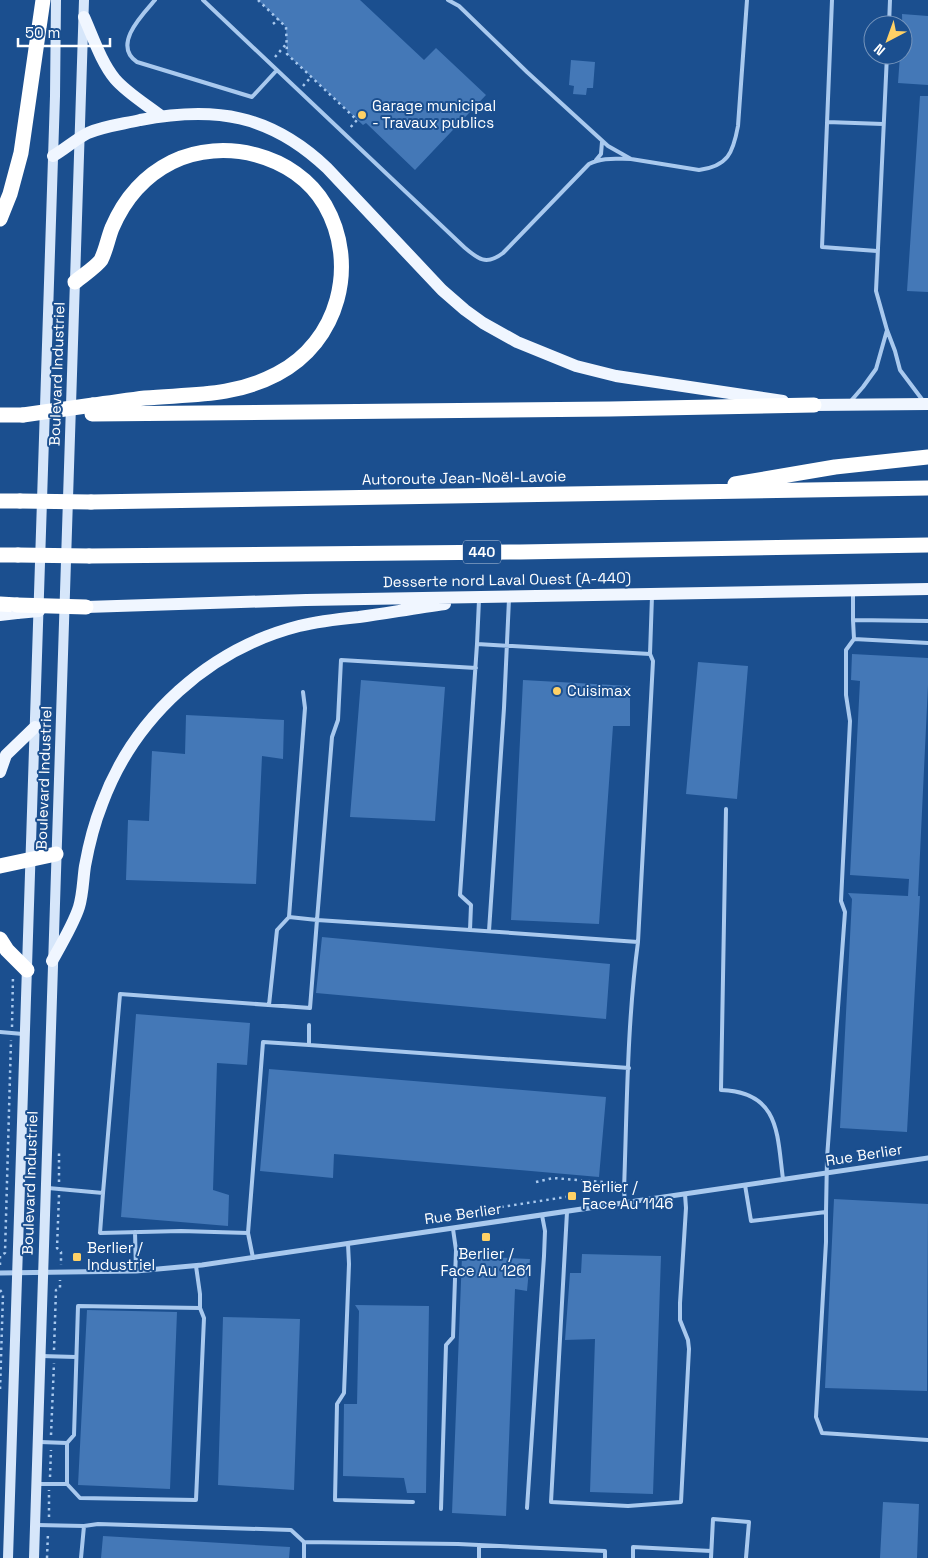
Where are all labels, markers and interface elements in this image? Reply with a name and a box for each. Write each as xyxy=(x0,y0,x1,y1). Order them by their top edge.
scale bar xyxy=(18,15,110,47)
north arrow xyxy=(863,15,913,65)
text: 50 m xyxy=(25,23,60,42)
text: N xyxy=(870,40,889,60)
place label: Garage municipal - Travaux publics xyxy=(372,96,496,132)
marker: Garage municipal - Travaux publics xyxy=(356,109,368,121)
street label: Boulevard Industriel xyxy=(44,302,69,446)
street label: Autoroute Jean-Noël-Lavoie xyxy=(362,466,566,489)
road number: 440 xyxy=(463,540,501,564)
street label: Desserte nord Laval Ouest (A-440) xyxy=(383,568,631,592)
place label: Cuisimax xyxy=(567,681,632,700)
marker: Cuisimax xyxy=(551,685,563,697)
street label: Boulevard Industriel xyxy=(31,706,56,850)
street label: Boulevard Industriel xyxy=(17,1111,42,1255)
street label: Rue Berlier xyxy=(824,1139,904,1170)
place label: Berlier / Face Au 1146 xyxy=(582,1177,674,1213)
marker: Berlier / Face Au 1146 xyxy=(566,1190,578,1202)
street label: Rue Berlier xyxy=(423,1199,503,1228)
marker: Berlier / Face Au 1261 xyxy=(480,1231,492,1243)
place label: Berlier / Industriel xyxy=(87,1238,155,1274)
place label: Berlier / Face Au 1261 xyxy=(440,1244,532,1280)
marker: Berlier / Industriel xyxy=(71,1251,83,1263)

